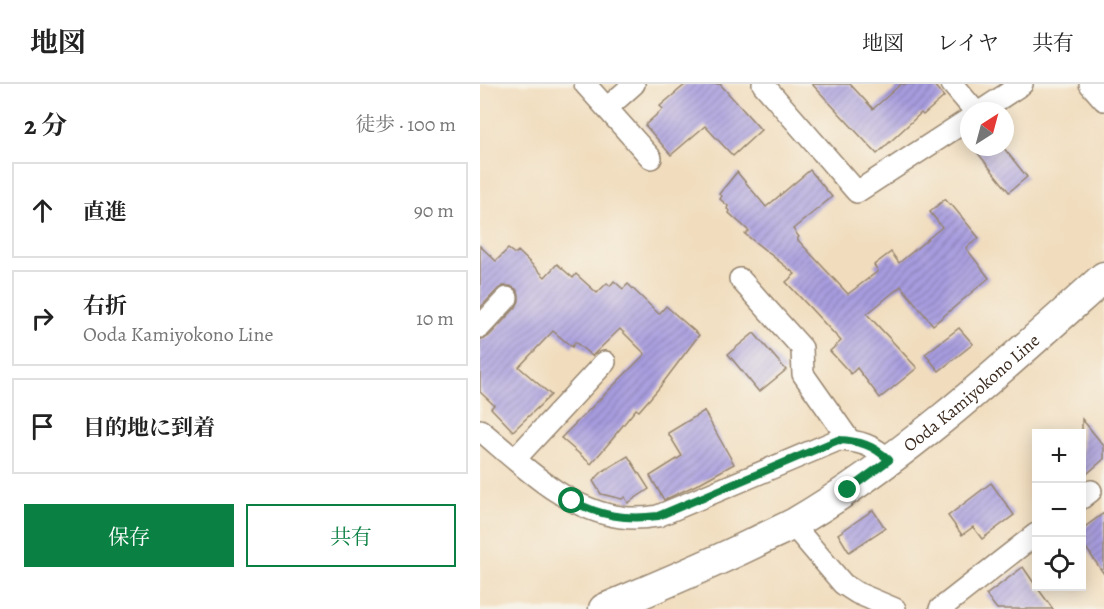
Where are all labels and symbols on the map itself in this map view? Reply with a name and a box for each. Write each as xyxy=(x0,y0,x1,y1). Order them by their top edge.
north arrow xyxy=(960,102,1014,156)
street label: Ooda Kamiyokono Line xyxy=(898,329,1045,457)
route end xyxy=(834,476,860,502)
route start xyxy=(558,487,584,513)

